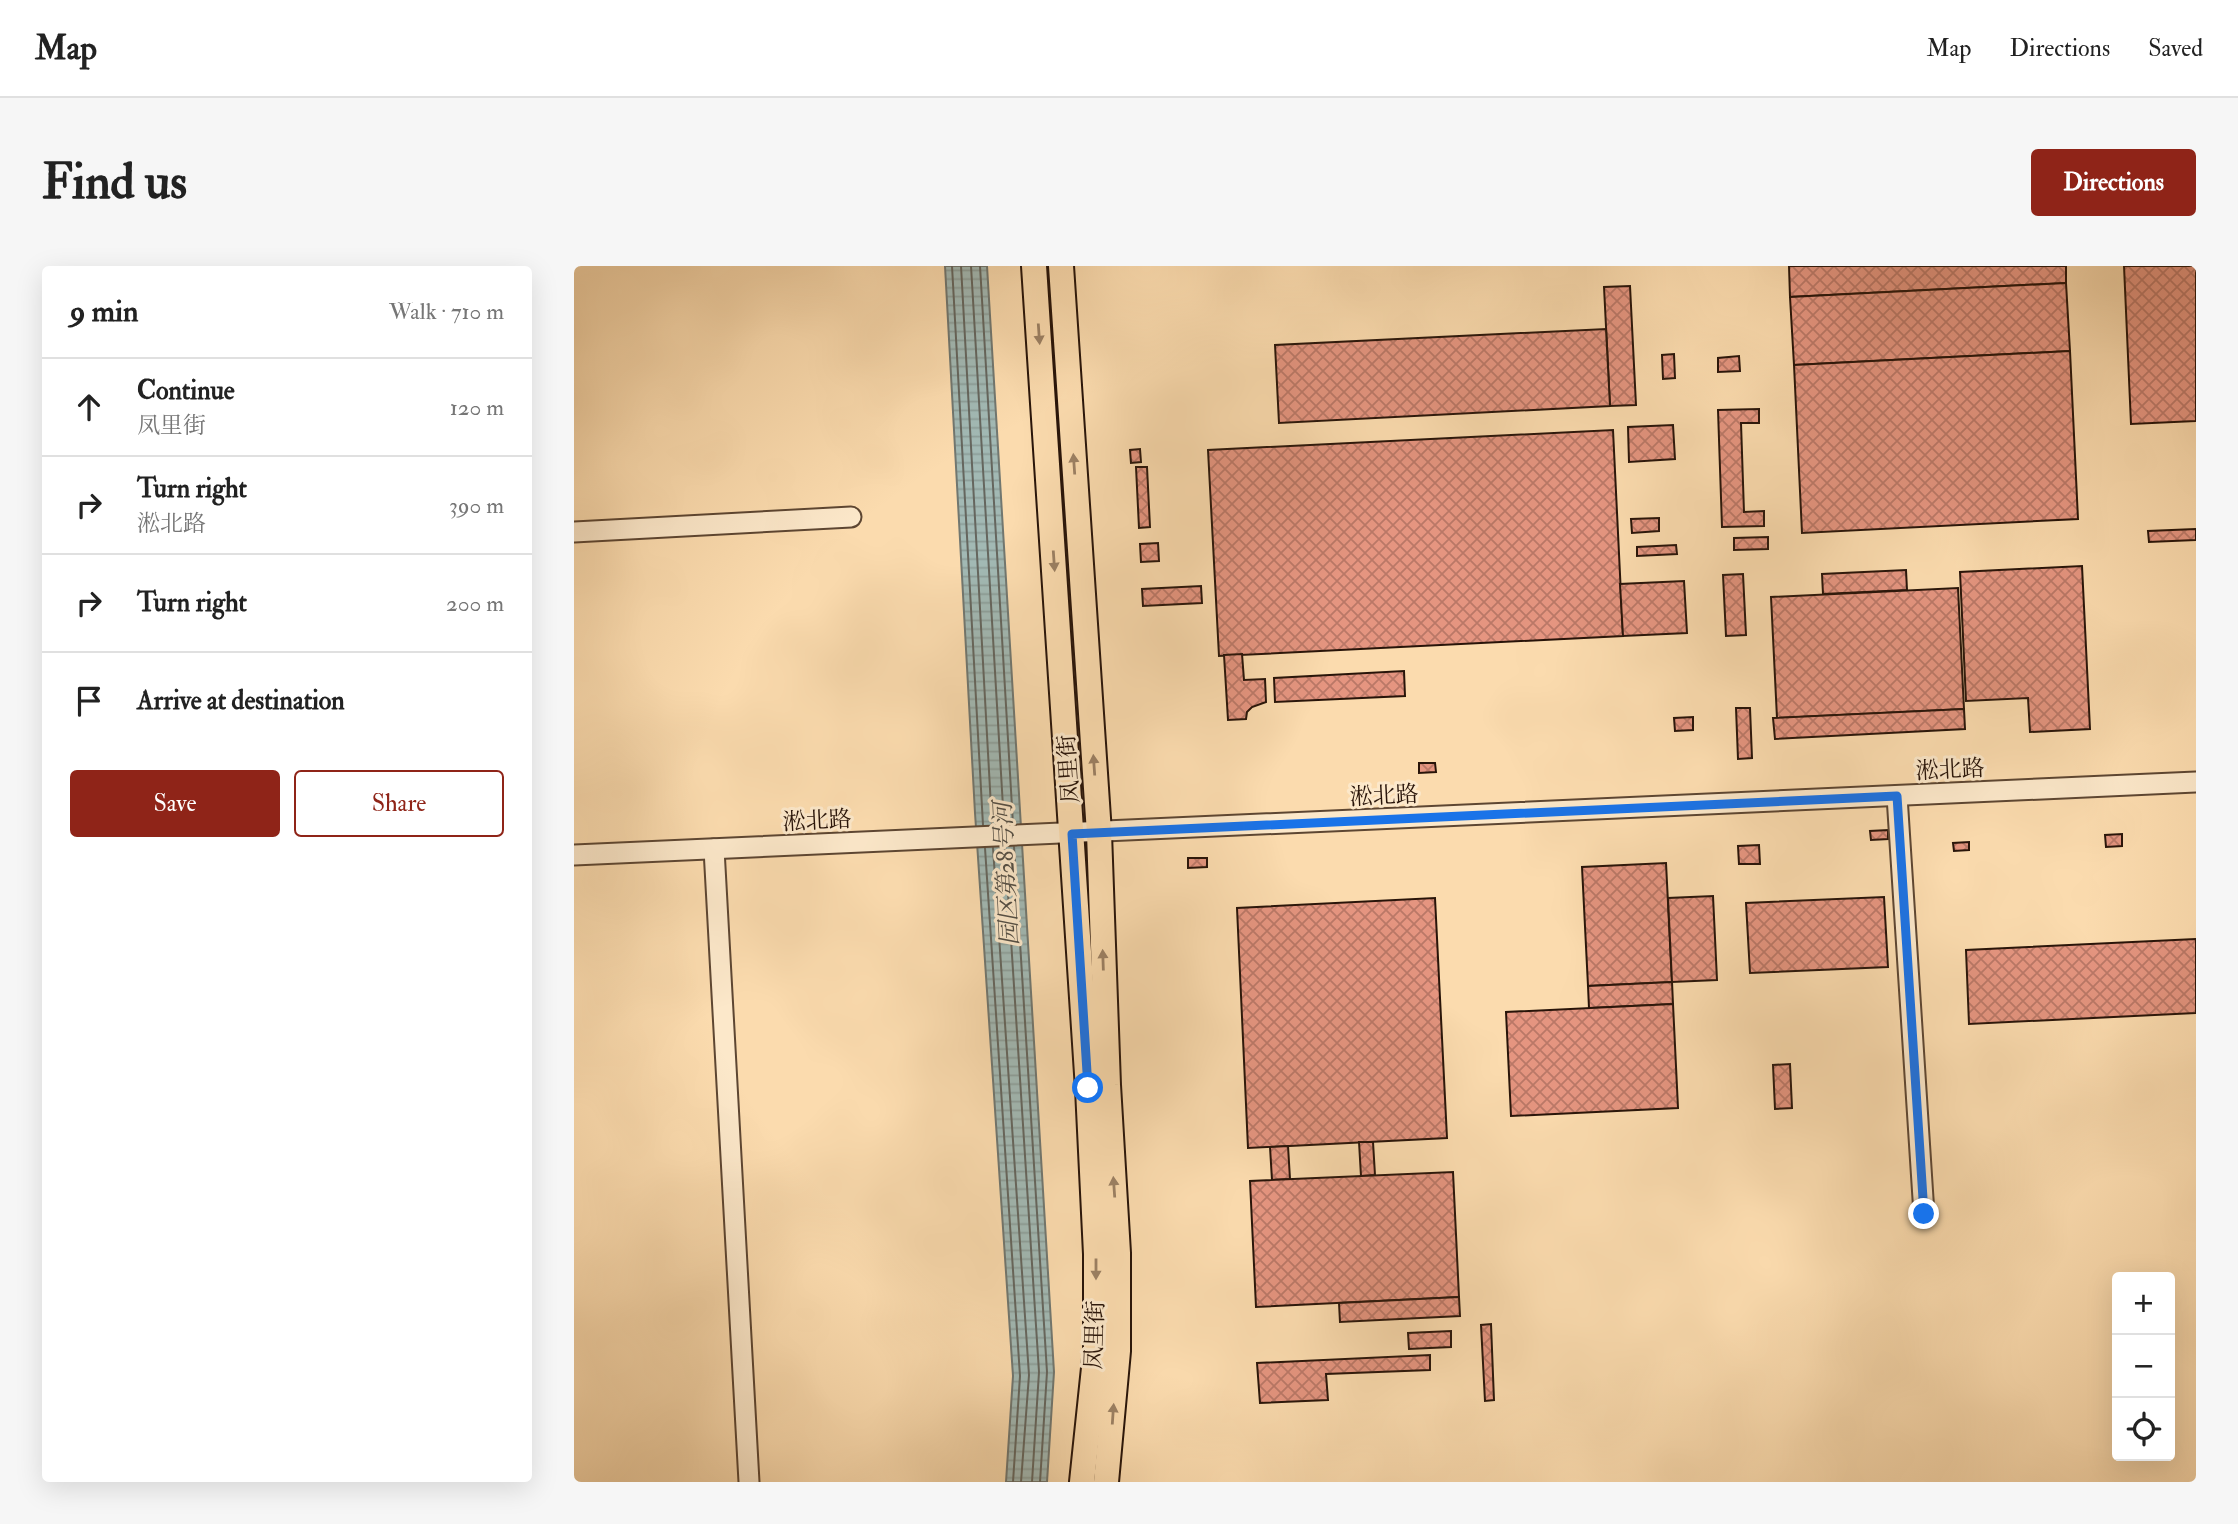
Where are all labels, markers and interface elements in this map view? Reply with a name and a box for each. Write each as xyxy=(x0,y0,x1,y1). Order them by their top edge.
text: Map xyxy=(35,28,97,69)
text: Map xyxy=(1926,33,1971,64)
text: Directions xyxy=(2009,33,2110,64)
text: Saved xyxy=(2148,33,2203,64)
button: Directions xyxy=(2031,149,2196,216)
text: Find us xyxy=(42,152,187,213)
text: 9 min xyxy=(70,293,138,330)
text: Walk · 710 m xyxy=(389,297,504,326)
one-way arrow xyxy=(1033,323,1044,345)
text: Continue xyxy=(137,375,235,407)
icon: ahead xyxy=(70,388,108,426)
text: 120 m xyxy=(450,393,504,422)
text: 凤里街 xyxy=(137,411,206,440)
one-way arrow xyxy=(1068,453,1079,475)
text: Turn right xyxy=(137,473,247,505)
icon: right xyxy=(70,486,108,524)
text: 390 m xyxy=(449,491,504,520)
text: 淞北路 xyxy=(137,509,206,538)
one-way arrow xyxy=(1049,550,1060,572)
icon: right xyxy=(70,584,108,622)
text: Turn right xyxy=(137,587,247,619)
text: 200 m xyxy=(446,589,504,618)
icon: arrive xyxy=(70,682,108,720)
text: Arrive at destination xyxy=(137,685,345,717)
street label: 凤里街 xyxy=(1052,734,1085,804)
street label: 淞北路 xyxy=(1915,753,1985,786)
one-way arrow xyxy=(1089,754,1100,776)
button: Save xyxy=(70,770,280,837)
button: Share xyxy=(294,770,504,837)
street label: 淞北路 xyxy=(1349,779,1419,812)
water label: 园区第28号河 xyxy=(987,797,1026,946)
street label: 淞北路 xyxy=(782,804,852,837)
one-way arrow xyxy=(1098,948,1109,970)
route start xyxy=(1072,1072,1103,1103)
one-way arrow xyxy=(1108,1176,1119,1198)
route end xyxy=(1908,1198,1939,1229)
one-way arrow xyxy=(1090,1258,1102,1280)
map controls xyxy=(2112,1272,2175,1461)
button: + xyxy=(2112,1272,2175,1335)
street label: 凤里街 xyxy=(1079,1300,1110,1370)
button: − xyxy=(2112,1335,2175,1398)
button: locate xyxy=(2112,1398,2175,1461)
one-way arrow xyxy=(1108,1403,1119,1425)

